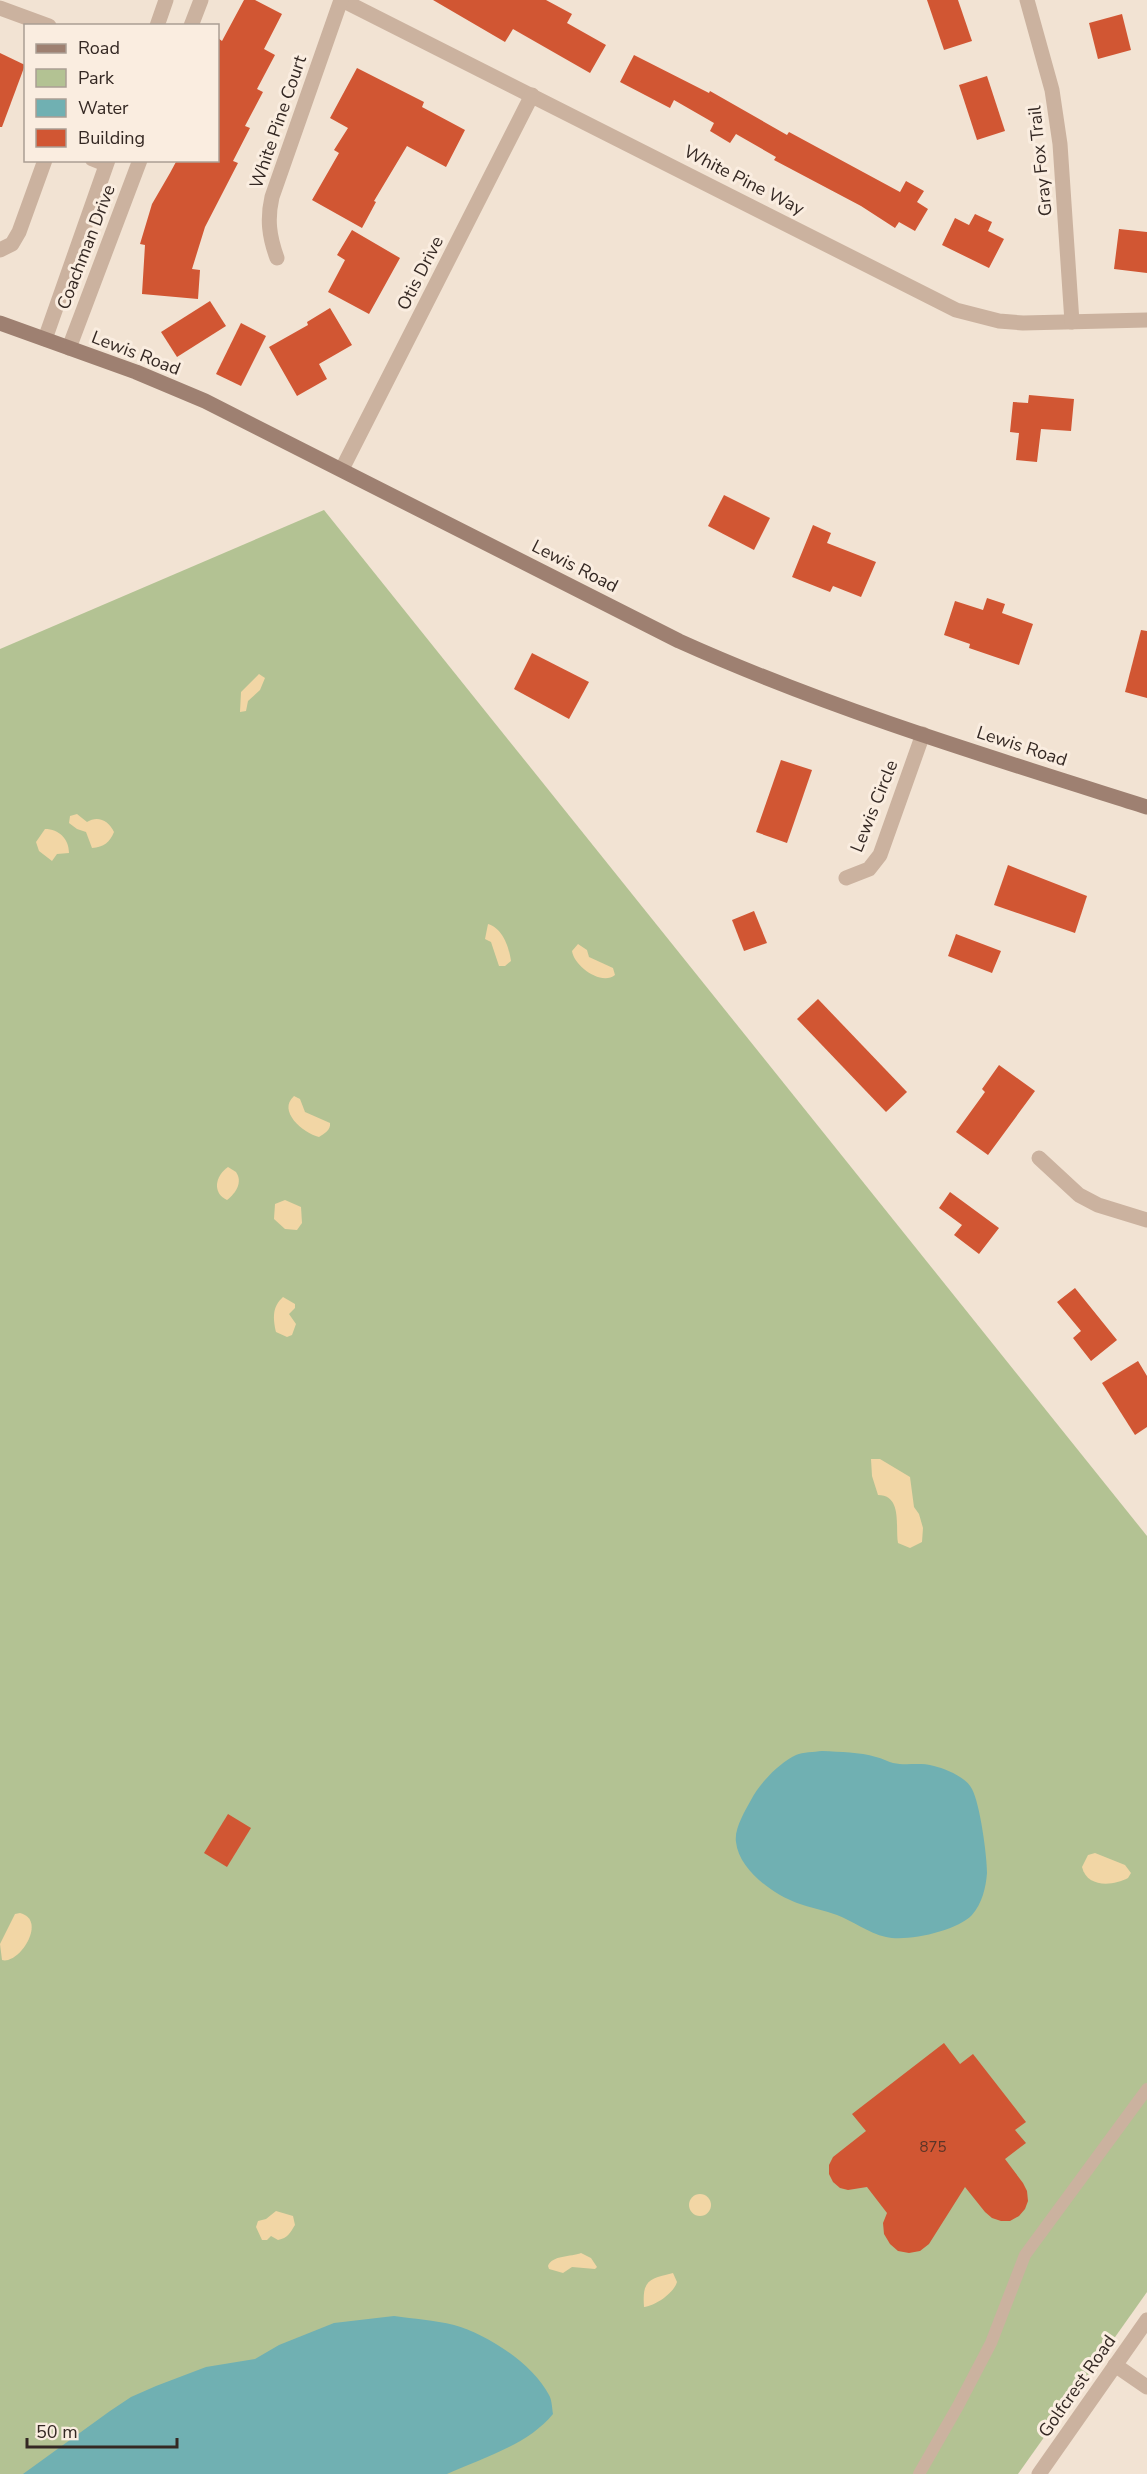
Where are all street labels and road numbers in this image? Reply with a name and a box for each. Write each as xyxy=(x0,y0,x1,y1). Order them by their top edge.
street label: White Pine Court xyxy=(244,52,312,192)
street label: Gray Fox Trail xyxy=(1022,104,1058,217)
street label: White Pine Way xyxy=(680,139,809,221)
street label: Coachman Drive xyxy=(51,181,121,313)
street label: Otis Drive xyxy=(391,232,449,314)
street label: Lewis Road xyxy=(88,325,184,381)
street label: Lewis Road xyxy=(528,534,622,598)
street label: Lewis Road xyxy=(974,720,1070,772)
street label: Lewis Circle xyxy=(845,756,903,856)
street label: Golfcrest Road xyxy=(1033,2330,1121,2442)

